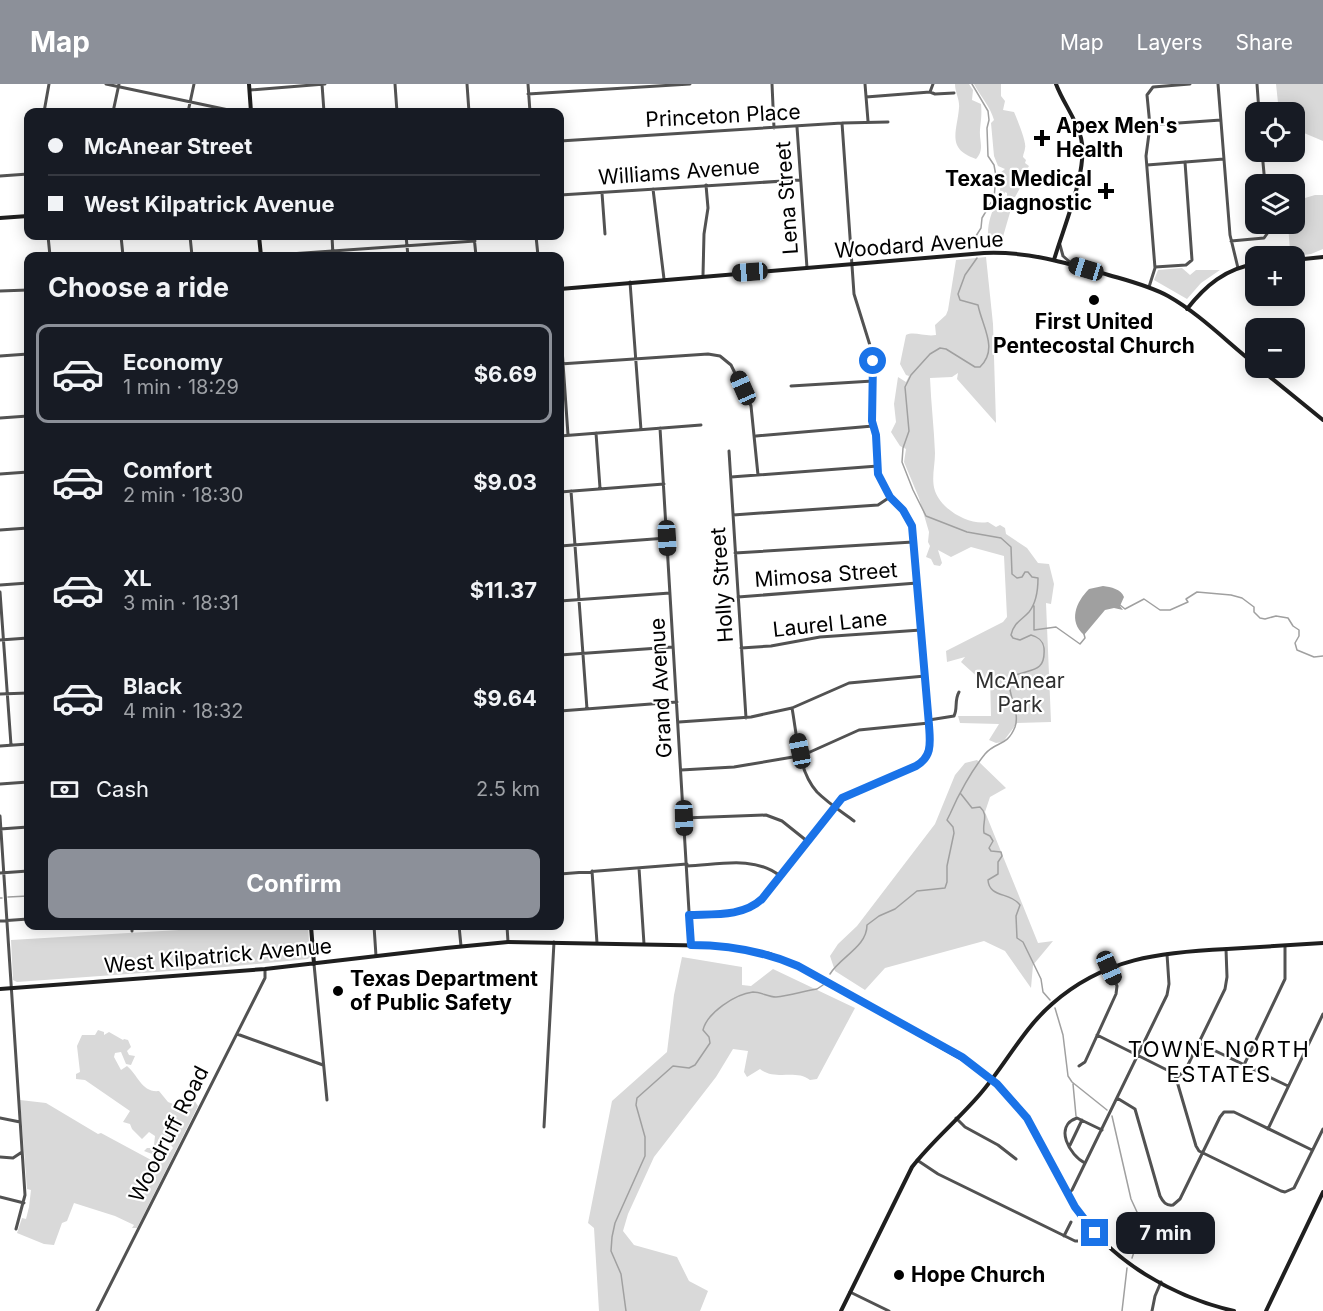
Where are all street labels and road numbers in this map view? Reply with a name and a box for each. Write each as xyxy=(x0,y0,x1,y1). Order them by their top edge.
street label: Princeton Place xyxy=(645,99,801,132)
street label: Lena Street xyxy=(770,140,803,256)
street label: Williams Avenue xyxy=(597,153,761,190)
street label: Woodard Avenue xyxy=(834,226,1004,263)
street label: Holly Street xyxy=(705,526,738,643)
street label: Mimosa Street xyxy=(754,557,898,592)
street label: Laurel Lane xyxy=(771,605,889,642)
street label: Grand Avenue xyxy=(644,617,677,759)
street label: West Kilpatrick Avenue xyxy=(103,933,333,978)
street label: Woodruff Road xyxy=(124,1062,214,1206)

